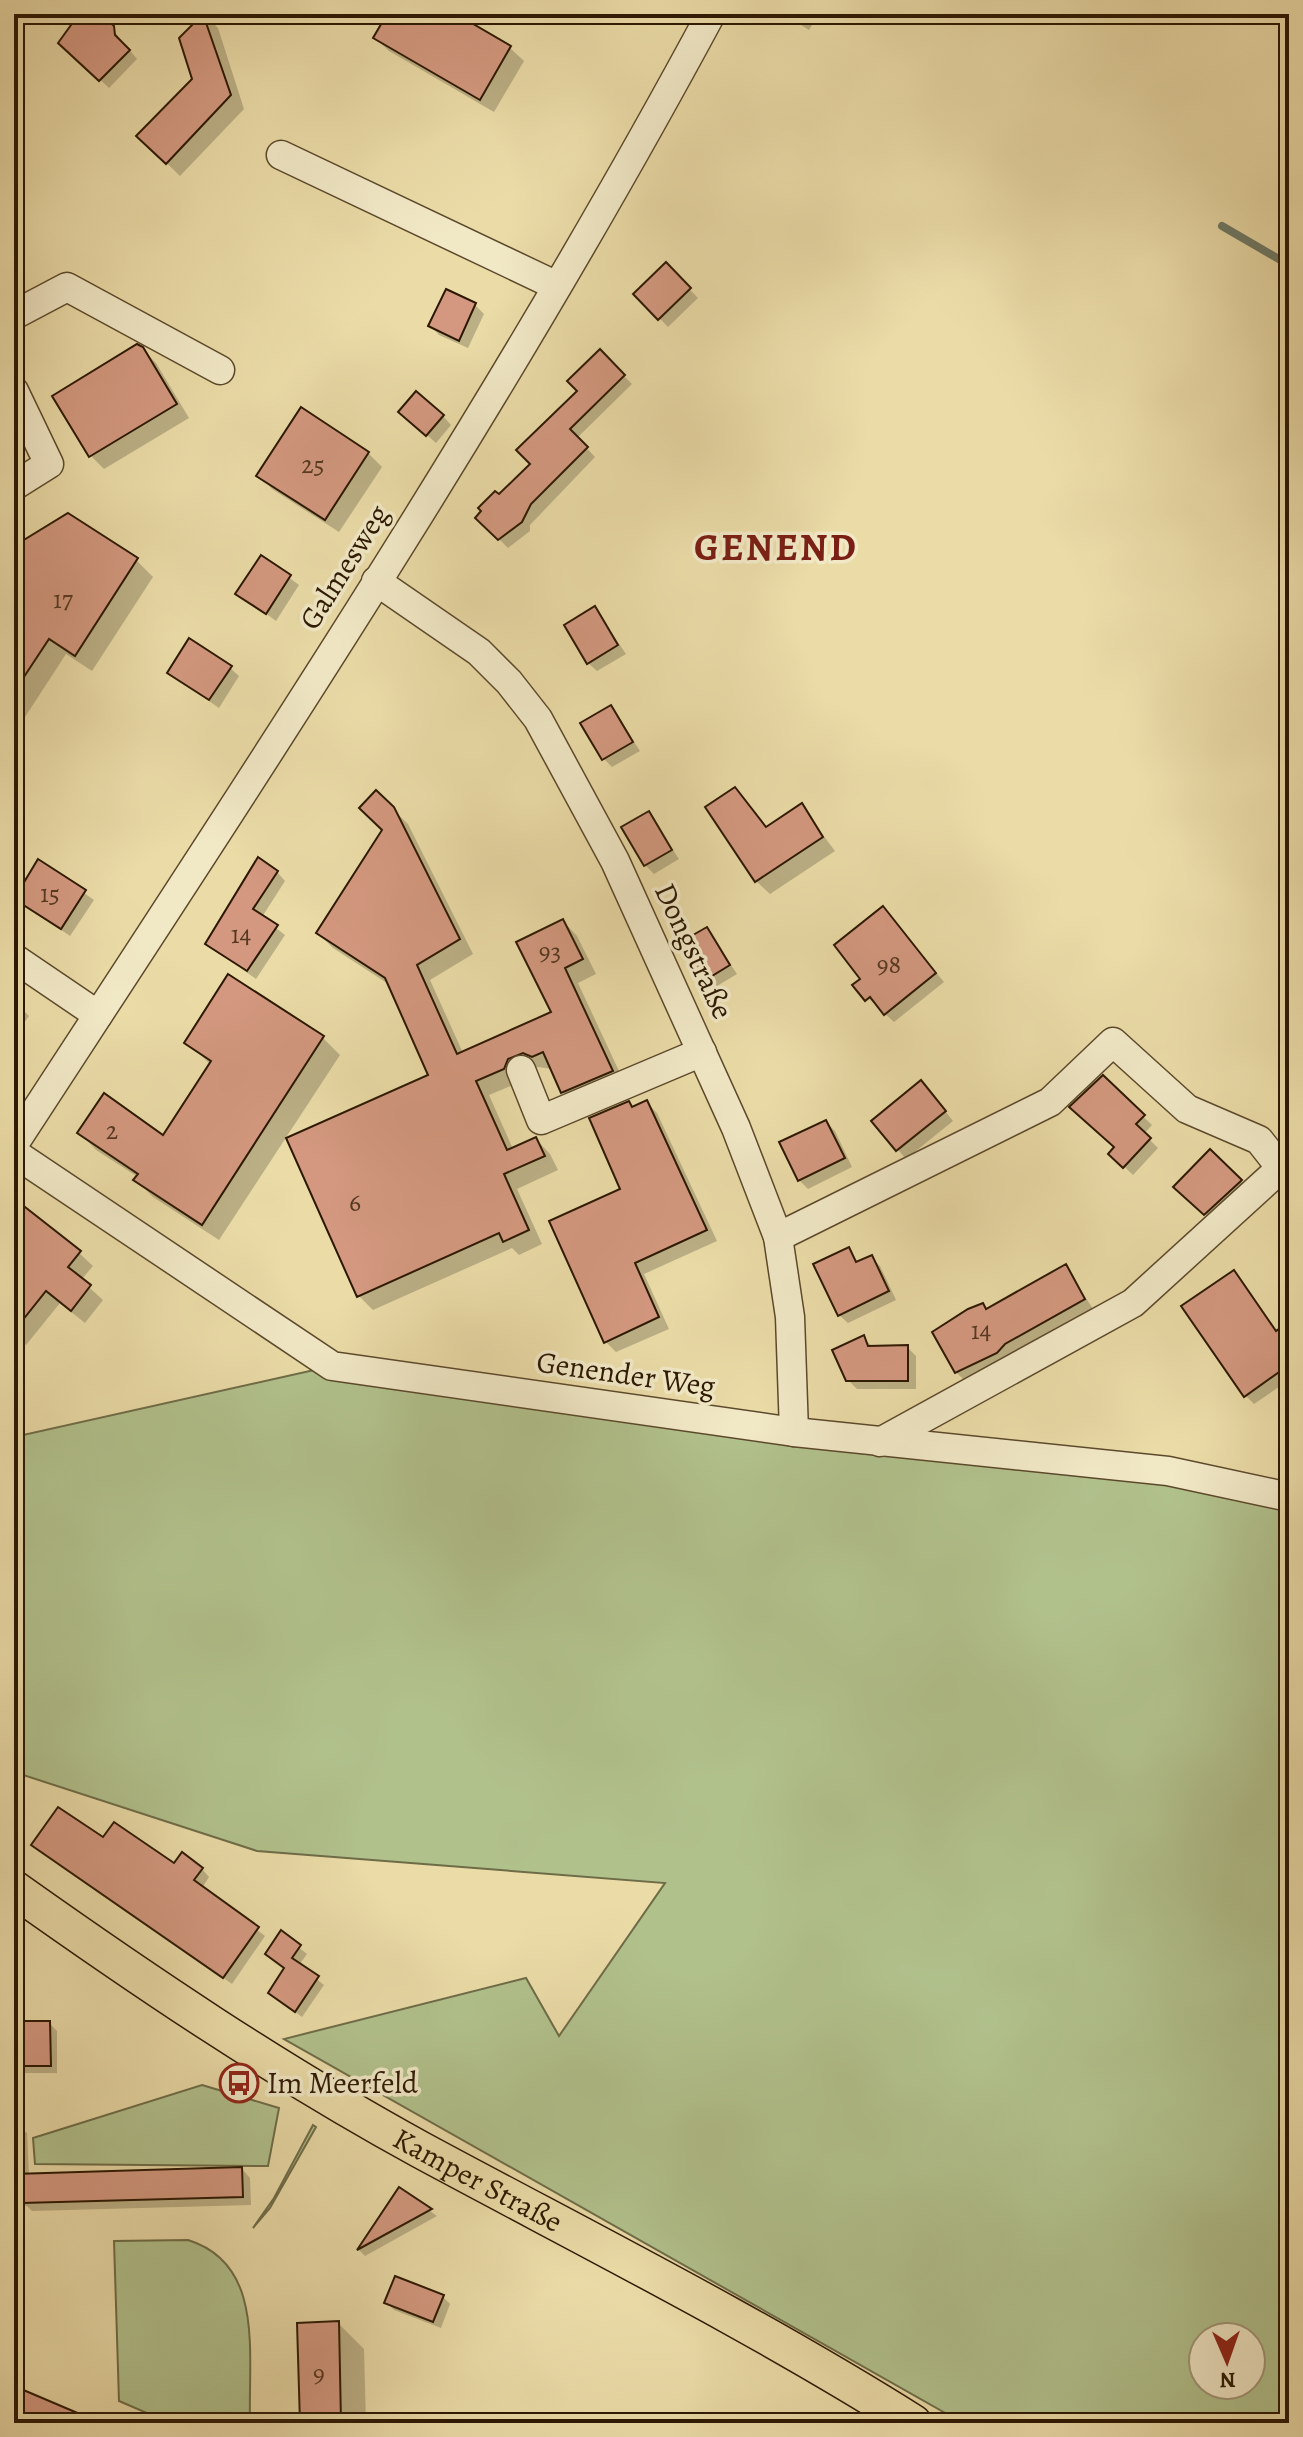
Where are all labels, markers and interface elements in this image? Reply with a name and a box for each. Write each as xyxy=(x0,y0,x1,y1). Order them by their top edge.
house number: 25 xyxy=(301,447,325,482)
street label: Galmesweg xyxy=(290,497,398,637)
district label: GENEND xyxy=(694,521,858,573)
house number: 17 xyxy=(53,582,73,617)
house number: 15 xyxy=(40,876,60,911)
street label: Dongstraße xyxy=(645,876,743,1026)
house number: 14 xyxy=(231,917,252,952)
house number: 93 xyxy=(539,934,561,969)
house number: 98 xyxy=(877,947,901,982)
house number: 2 xyxy=(106,1113,118,1148)
house number: 6 xyxy=(349,1185,361,1220)
house number: 14 xyxy=(971,1313,992,1348)
street label: Genender Weg xyxy=(534,1342,718,1406)
bus stop icon: Im Meerfeld xyxy=(218,2062,260,2104)
place label: Im Meerfeld xyxy=(267,2063,419,2103)
street label: Kamper Straße xyxy=(386,2119,569,2242)
north arrow xyxy=(1187,2321,1267,2401)
house number: 9 xyxy=(313,2356,325,2391)
text: N xyxy=(1219,2365,1236,2395)

